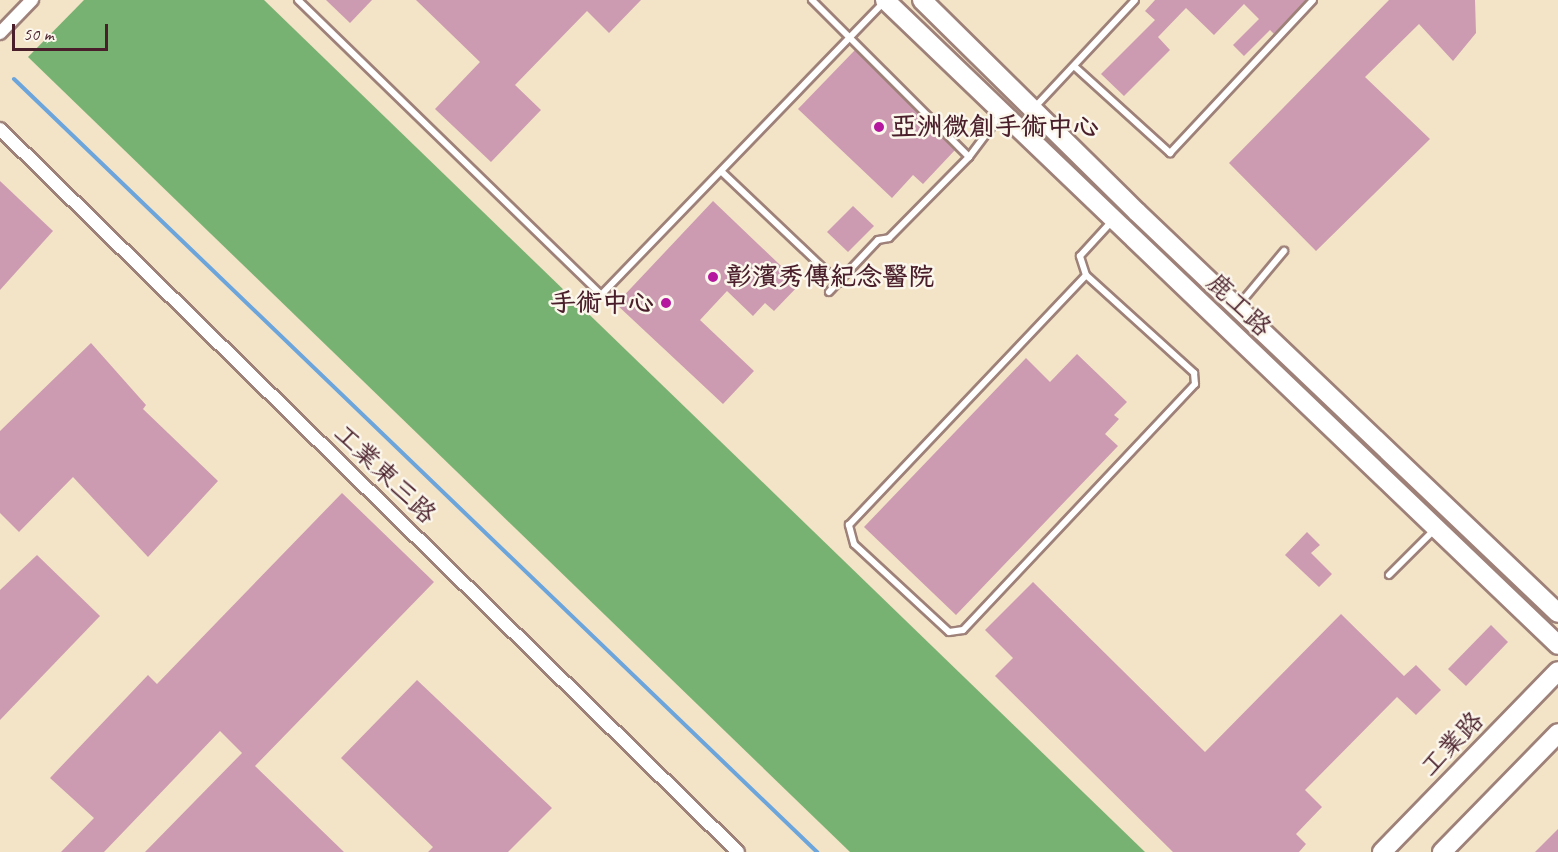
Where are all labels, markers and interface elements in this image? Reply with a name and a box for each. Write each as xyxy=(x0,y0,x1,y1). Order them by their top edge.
scale bar xyxy=(15,12,111,50)
text: 50 m xyxy=(23,23,54,45)
place label: 亞洲微創手術中心 xyxy=(891,111,1099,143)
marker: 亞洲微創手術中心 xyxy=(872,120,886,134)
place label: 彰濱秀傳紀念醫院 xyxy=(726,261,934,293)
street label: 鹿工路 xyxy=(1200,267,1278,343)
marker: 彰濱秀傳紀念醫院 xyxy=(704,268,722,286)
place label: 手術中心 xyxy=(550,287,654,319)
marker: 手術中心 xyxy=(659,296,673,310)
street label: 工業東三路 xyxy=(327,418,443,530)
street label: 工業路 xyxy=(1414,705,1490,783)

